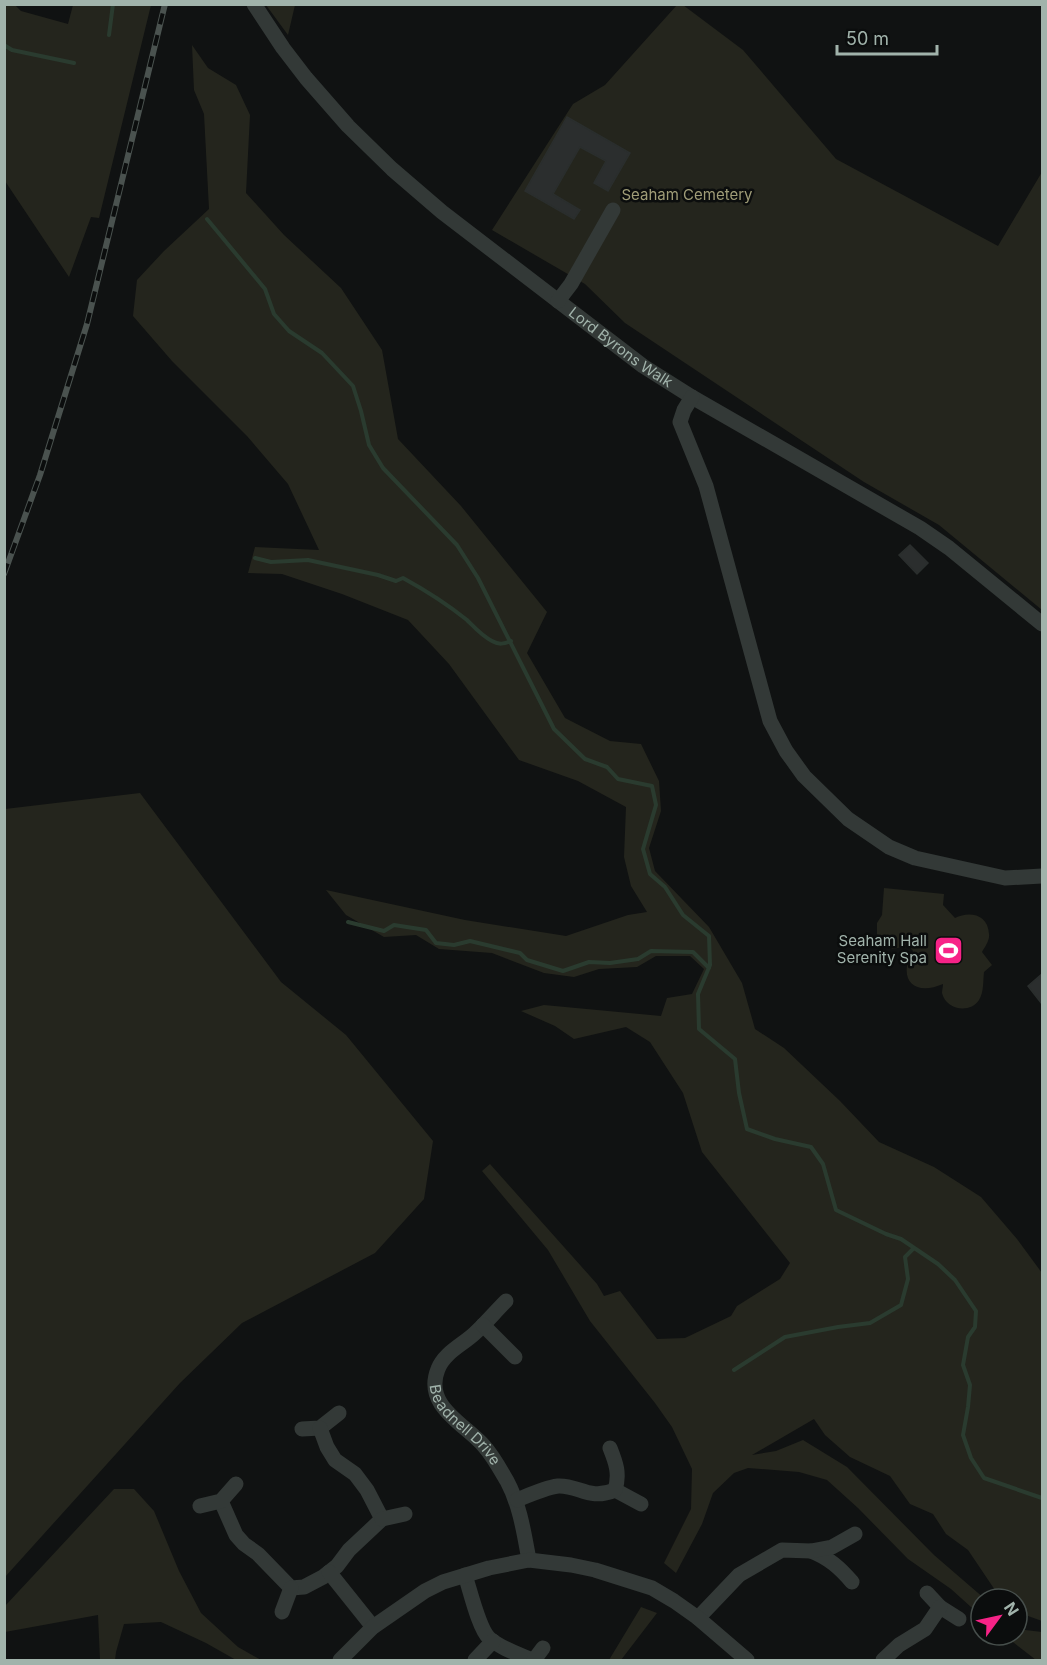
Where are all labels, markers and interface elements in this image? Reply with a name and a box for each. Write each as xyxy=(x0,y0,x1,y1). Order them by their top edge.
scale bar xyxy=(837,18,938,56)
text: 50 m xyxy=(846,28,889,49)
park label: Seaham Cemetery xyxy=(622,185,753,204)
street label: Lord Byrons Walk xyxy=(565,303,677,392)
place label: Seaham Hall Serenity Spa xyxy=(837,931,927,967)
sports icon: Seaham Hall Serenity Spa xyxy=(932,934,964,966)
street label: Beadnell Drive xyxy=(426,1383,505,1468)
north arrow xyxy=(969,1587,1029,1647)
text: N xyxy=(1000,1598,1023,1619)

